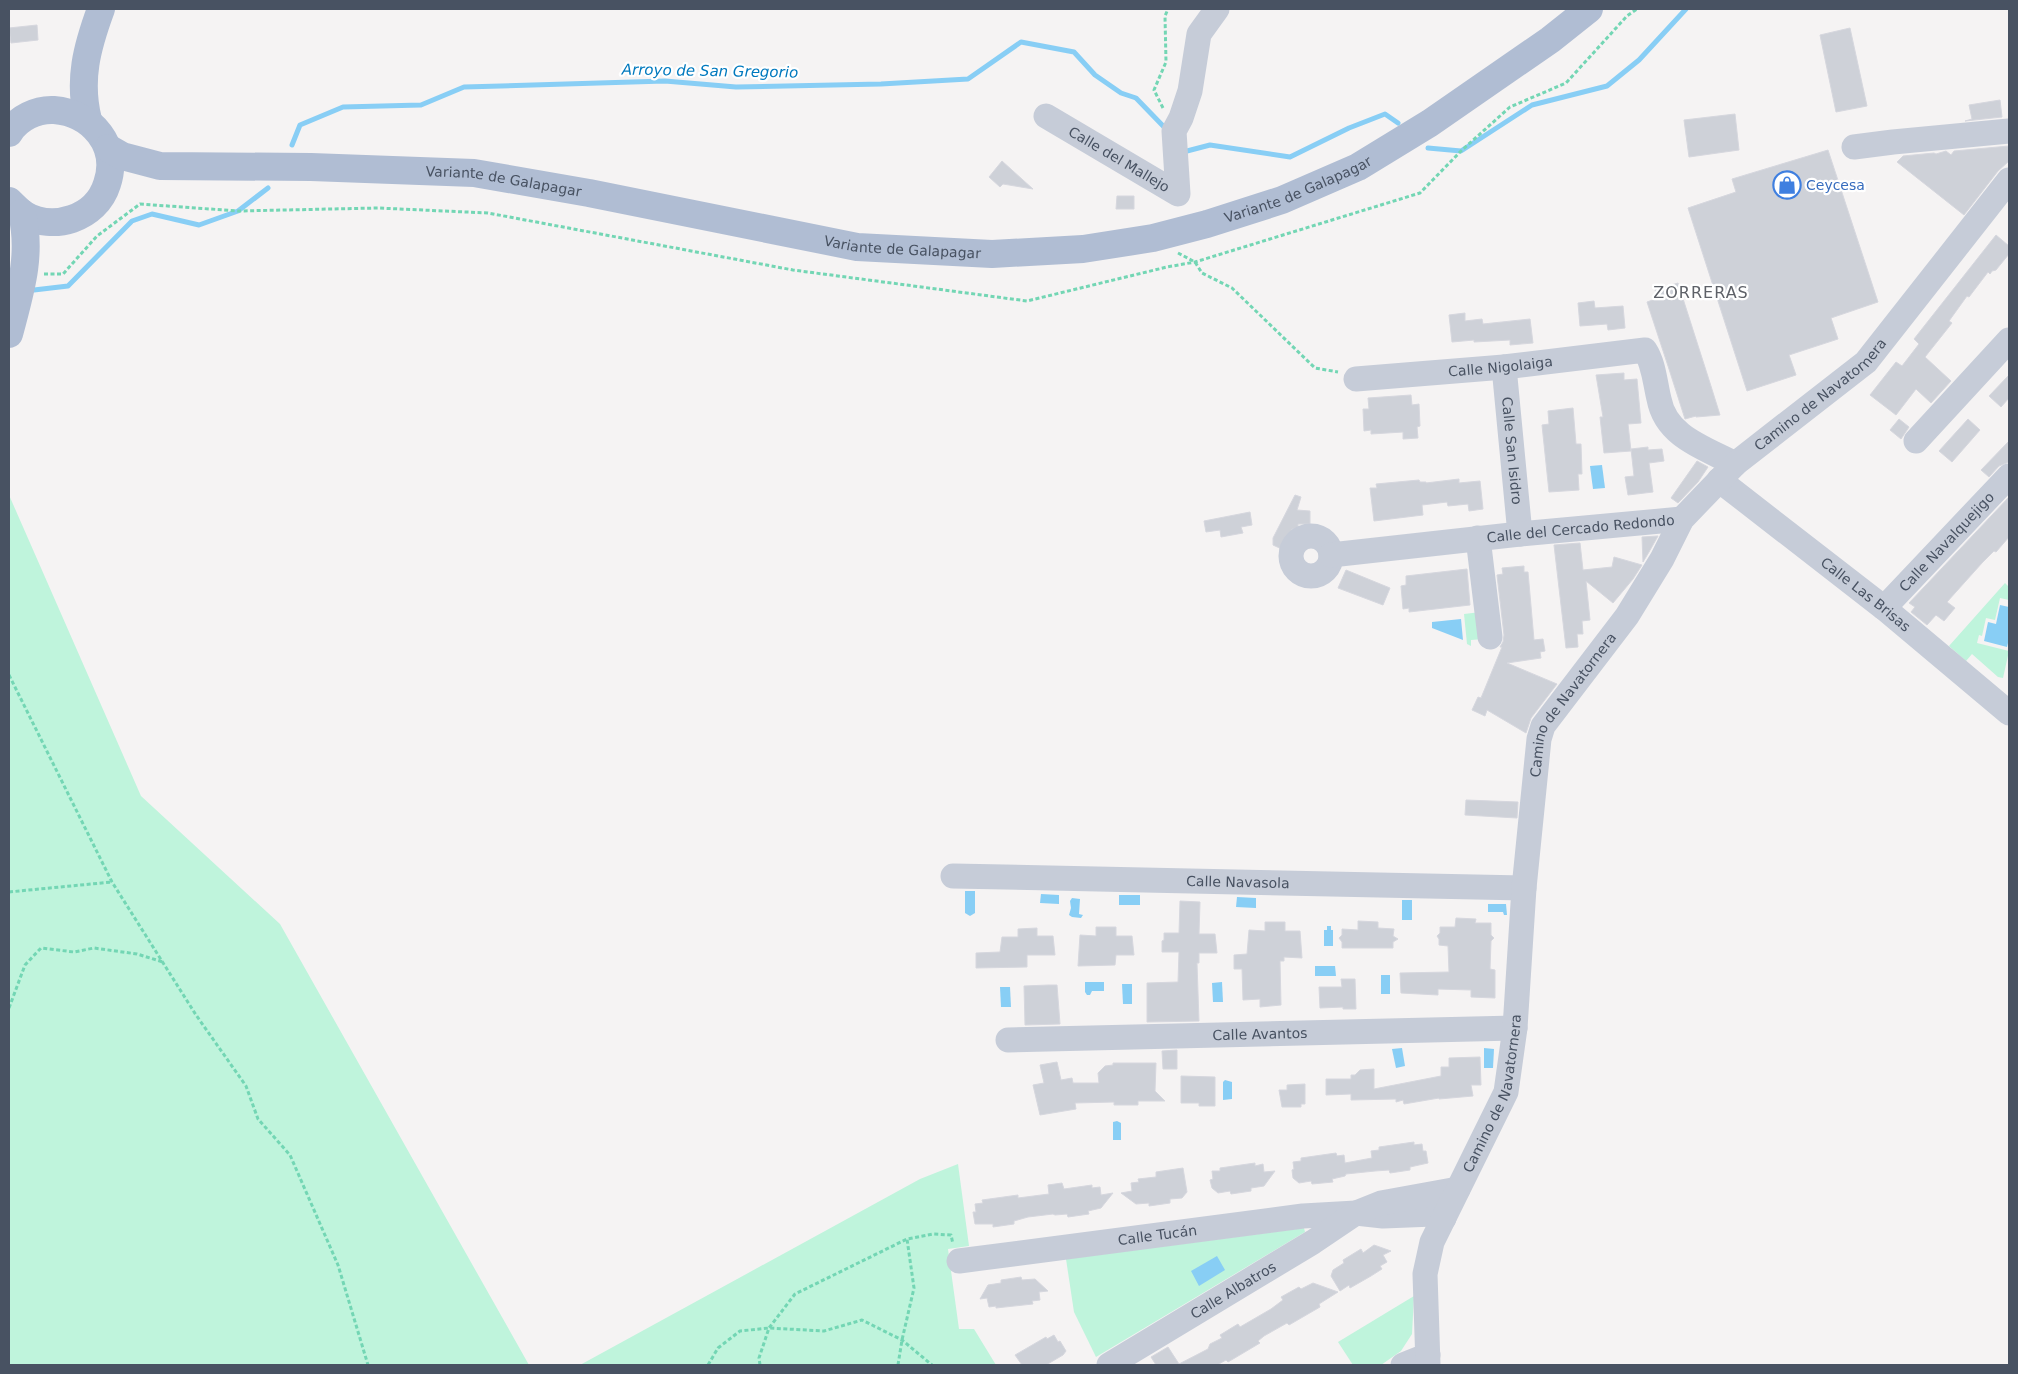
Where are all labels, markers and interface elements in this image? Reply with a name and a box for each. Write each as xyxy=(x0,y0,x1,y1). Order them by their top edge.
water label: Arroyo de San Gregorio xyxy=(621,60,798,82)
street label: Calle del Mallejo xyxy=(1066,123,1173,195)
street label: Variante de Galapagar xyxy=(1222,152,1375,226)
street label: Variante de Galapagar xyxy=(425,163,583,200)
shop icon: Ceycesa xyxy=(1772,170,1802,200)
place label: Ceycesa xyxy=(1806,177,1865,193)
street label: Variante de Galapagar xyxy=(823,233,982,261)
district label: ZORRERAS xyxy=(1653,283,1749,302)
street label: Camino de Navatornera xyxy=(1751,335,1889,454)
street label: Calle Nigolaiga xyxy=(1448,353,1554,379)
street label: Calle San Isidro xyxy=(1499,396,1525,505)
street label: Calle Navalquejigo xyxy=(1896,489,1997,595)
street label: Calle del Cercado Redondo xyxy=(1486,512,1675,546)
street label: Calle Las Brisas xyxy=(1818,554,1914,635)
street label: Camino de Navatornera xyxy=(1527,630,1619,778)
street label: Calle Navasola xyxy=(1186,873,1290,891)
street label: Camino de Navatornera xyxy=(1460,1014,1524,1175)
street label: Calle Avantos xyxy=(1212,1025,1308,1043)
street label: Calle Tucán xyxy=(1117,1222,1198,1248)
street label: Calle Albatros xyxy=(1188,1258,1279,1322)

